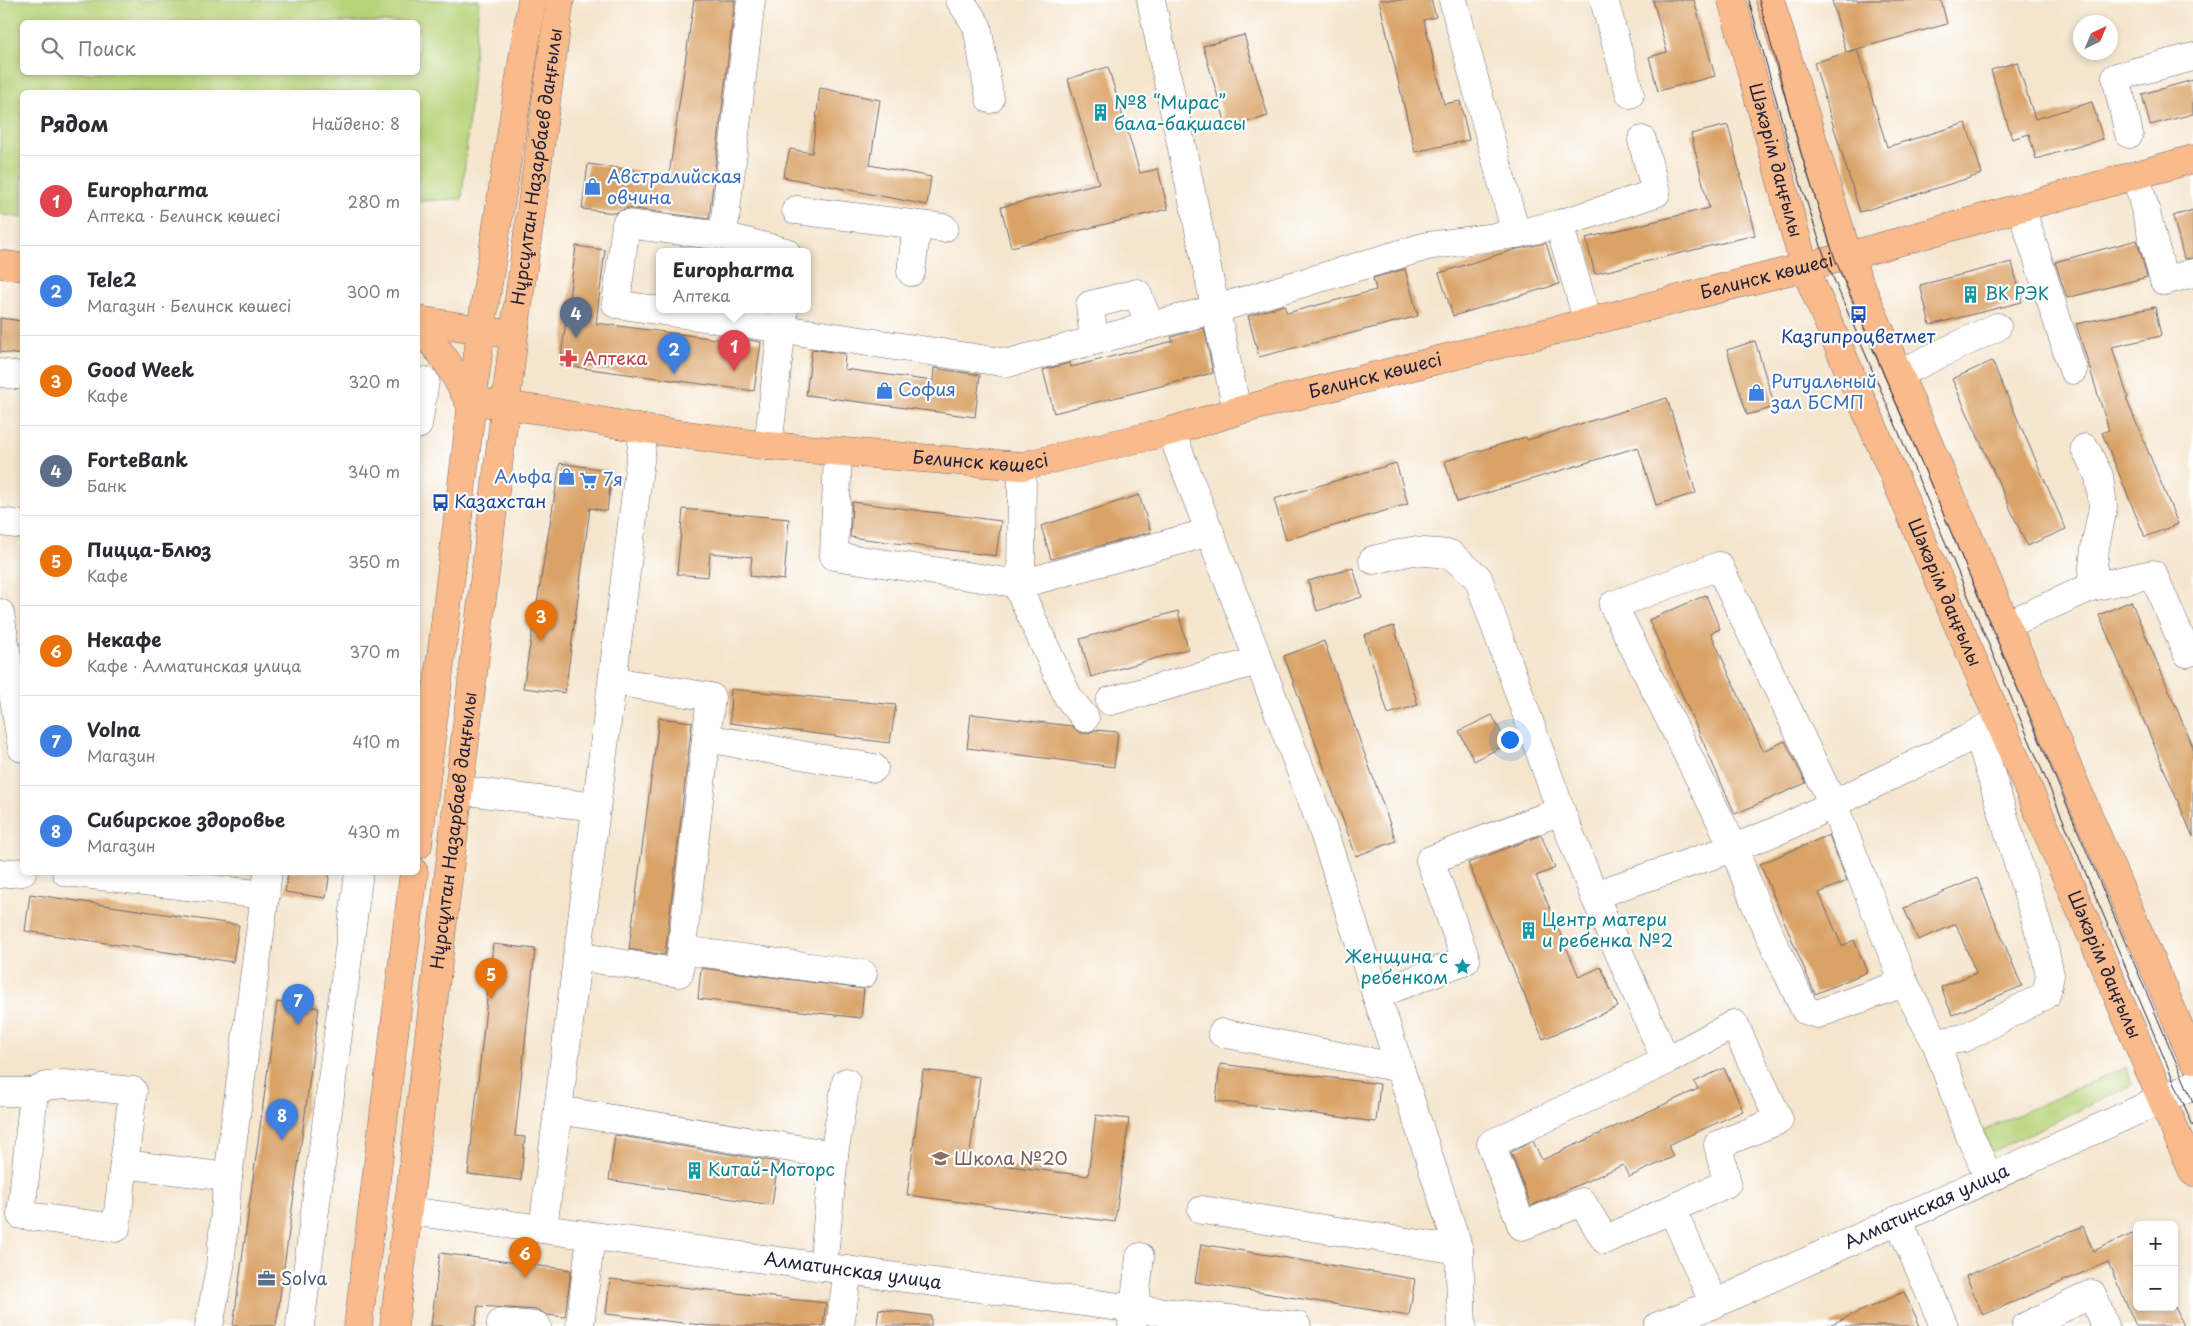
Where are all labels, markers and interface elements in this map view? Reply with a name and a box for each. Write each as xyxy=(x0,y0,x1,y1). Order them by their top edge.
north arrow xyxy=(2073,15,2118,60)
search box xyxy=(20,20,420,75)
street label: Нұрсұлтан Назарбаев даңғылы xyxy=(503,26,568,307)
icon: search xyxy=(38,34,66,62)
text: Поиск xyxy=(78,34,136,62)
street label: Шәкәрім даңғылы xyxy=(1743,80,1811,240)
place label: №8 “Мирас” бала-бақшасы xyxy=(1114,88,1246,136)
building icon: №8 “Мирас” бала-бақшасы xyxy=(1090,103,1110,123)
text: Рядом xyxy=(40,107,108,139)
text: Найдено: 8 xyxy=(312,111,400,135)
place label: Австралийская овчина xyxy=(607,162,742,210)
text: Europharma xyxy=(87,175,208,203)
shop icon: Австралийская овчина xyxy=(583,177,603,197)
text: 1 xyxy=(52,189,60,213)
text: 280 m xyxy=(348,189,400,213)
text: Аптека · Белинск көшесі xyxy=(87,203,281,227)
street label: Белинск көшесі xyxy=(1697,245,1836,305)
popup xyxy=(656,248,811,313)
text: Europharma xyxy=(673,255,794,283)
text: Tele2 xyxy=(87,265,136,293)
text: 2 xyxy=(50,279,62,303)
text: 300 m xyxy=(346,279,400,303)
place label: ВК РЭК xyxy=(1985,279,2049,306)
text: Аптека xyxy=(673,283,730,307)
building icon: ВК РЭК xyxy=(1961,284,1981,304)
text: Магазин · Белинск көшесі xyxy=(87,293,291,317)
pin: 4 xyxy=(560,297,592,338)
bus stop icon: Казгипроцветмет xyxy=(1848,304,1868,324)
place label: Казгипроцветмет xyxy=(1781,322,1936,349)
pin: 1 xyxy=(718,330,750,371)
pin: 2 xyxy=(658,333,690,374)
place label: Аптека xyxy=(583,344,648,371)
street label: Белинск көшесі xyxy=(1305,345,1444,404)
pharmacy icon: Аптека xyxy=(559,349,579,369)
text: Good Week xyxy=(87,355,194,383)
place label: Ритуальный зал БСМП xyxy=(1770,367,1877,415)
text: 3 xyxy=(51,369,61,393)
text: 320 m xyxy=(349,369,400,393)
place label: София xyxy=(898,375,956,402)
shop icon: София xyxy=(874,380,894,400)
shop icon: Ритуальный зал БСМП xyxy=(1747,382,1767,402)
text: Кафе xyxy=(87,383,128,407)
street label: Белинск көшесі xyxy=(912,442,1051,478)
text: ForteBank xyxy=(87,445,188,473)
text: 4 xyxy=(51,459,61,483)
text: 340 m xyxy=(348,459,400,483)
place label: Альфа xyxy=(494,462,553,489)
place label: 7я xyxy=(603,465,623,492)
shop icon: Альфа xyxy=(556,467,576,487)
supermarket icon: 7я xyxy=(579,470,599,490)
text: Банк xyxy=(87,473,127,497)
place label: Казахстан xyxy=(454,487,546,514)
bus stop icon: Казахстан xyxy=(430,492,450,512)
street label: Шәкәрім даңғылы xyxy=(1902,514,1989,670)
text: Пицца-Блюз xyxy=(87,535,211,563)
text: 5 xyxy=(51,549,61,573)
text: 350 m xyxy=(348,549,400,573)
text: Кафе xyxy=(87,563,128,587)
pin: 3 xyxy=(525,600,557,641)
text: Некафе xyxy=(87,625,162,653)
text: 6 xyxy=(50,639,62,663)
text: 370 m xyxy=(350,639,400,663)
text: Кафе · Алматинская улица xyxy=(87,653,301,677)
street label: Нұрсұлтан Назарбаев даңғылы xyxy=(422,690,483,971)
text: Volna xyxy=(87,715,141,743)
your location xyxy=(1497,727,1523,753)
text: 7 xyxy=(51,729,61,753)
text: 410 m xyxy=(352,729,400,753)
text: Магазин xyxy=(87,743,156,767)
text: Сибирское здоровье xyxy=(87,805,285,833)
text: 8 xyxy=(51,819,61,843)
text: 430 m xyxy=(348,819,400,843)
text: Магазин xyxy=(87,833,156,857)
street label: Шәкәрім даңғылы xyxy=(2062,886,2149,1042)
place label: Центр матери и ребенка №2 xyxy=(1542,905,1673,953)
building icon: Центр матери и ребенка №2 xyxy=(1518,920,1538,940)
place label: Женщина с ребенком xyxy=(1345,942,1448,990)
place icon: Женщина с ребенком xyxy=(1452,957,1472,977)
pin: 5 xyxy=(475,958,507,999)
pin: 7 xyxy=(282,984,314,1025)
pin: 8 xyxy=(266,1099,298,1140)
place label: Школа №20 xyxy=(954,1144,1068,1171)
school or university icon: Школа №20 xyxy=(930,1149,950,1169)
place label: Китай-Моторс xyxy=(708,1155,835,1182)
street label: Алматинская улица xyxy=(1839,1156,2014,1255)
building icon: Китай-Моторс xyxy=(684,1160,704,1180)
map controls xyxy=(2133,1221,2178,1311)
button: + xyxy=(2133,1221,2178,1266)
pin: 6 xyxy=(509,1237,541,1278)
street label: Алматинская улица xyxy=(763,1244,944,1295)
place label: Solva xyxy=(281,1264,327,1291)
button: − xyxy=(2133,1266,2178,1311)
office icon: Solva xyxy=(257,1269,277,1289)

